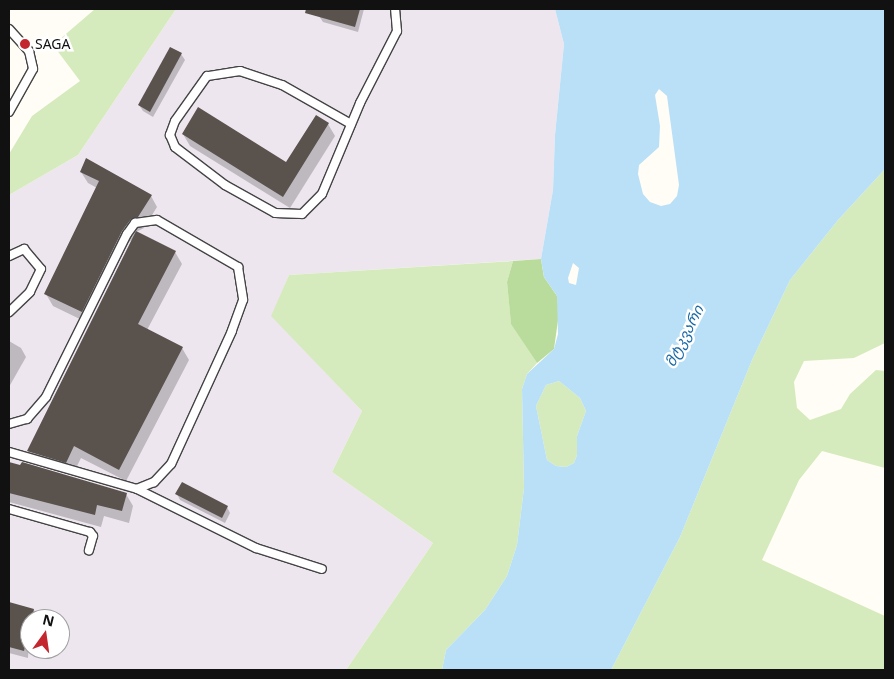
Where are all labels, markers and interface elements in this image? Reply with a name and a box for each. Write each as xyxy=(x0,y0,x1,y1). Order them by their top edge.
place label: SAGA xyxy=(35,36,70,52)
marker: SAGA xyxy=(19,38,31,50)
water label: მტკვარი xyxy=(661,302,707,370)
north arrow xyxy=(20,609,70,659)
text: N xyxy=(41,609,56,631)

